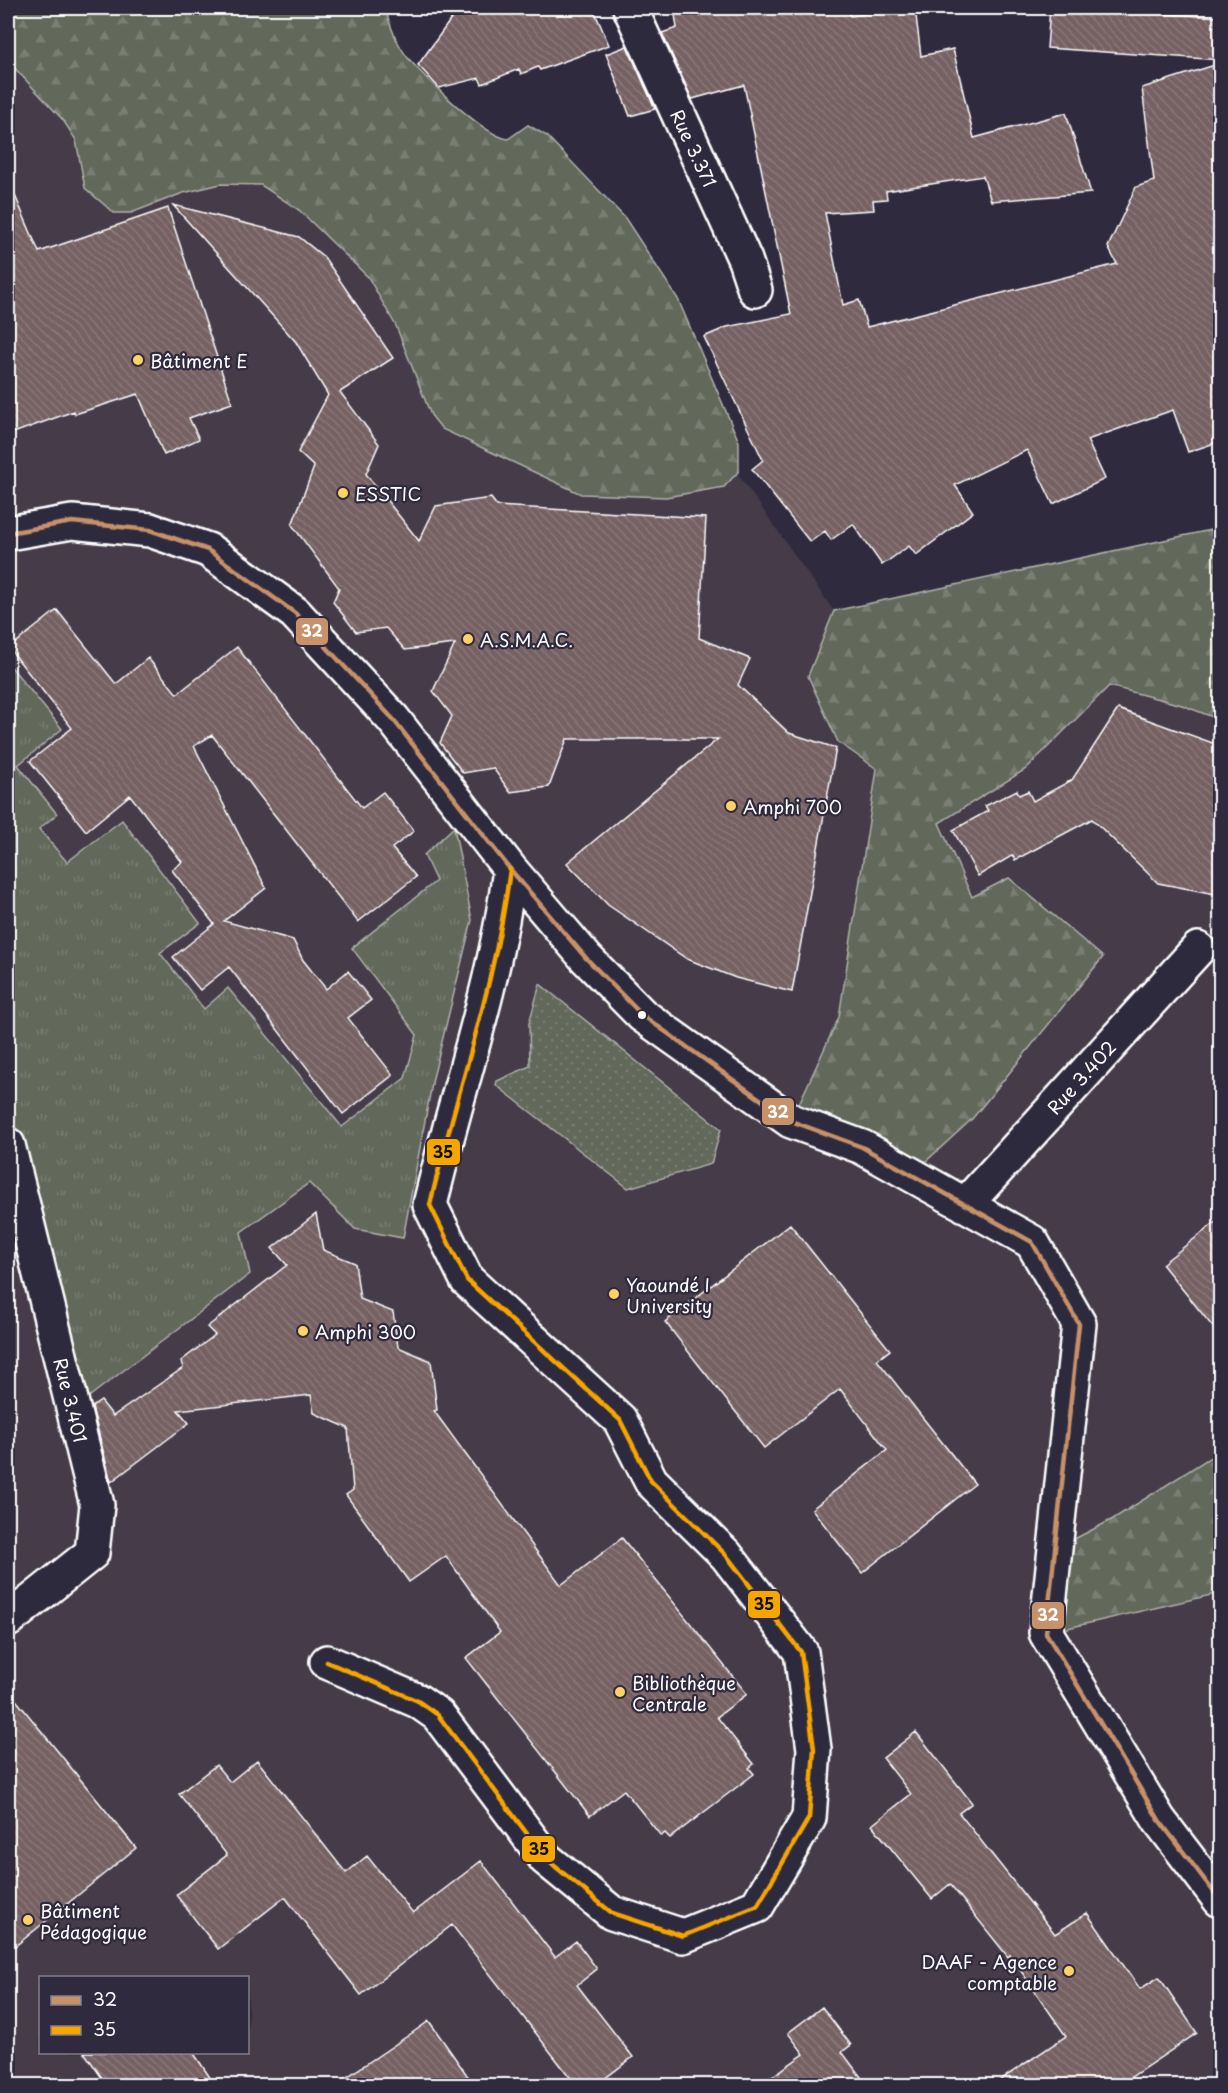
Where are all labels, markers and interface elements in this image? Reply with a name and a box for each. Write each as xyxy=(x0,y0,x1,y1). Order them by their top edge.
street label: Rue 3.371 xyxy=(664,105,724,191)
place label: Bâtiment E xyxy=(150,347,248,374)
marker: Bâtiment E xyxy=(131,353,145,367)
place label: ESSTIC xyxy=(355,480,421,507)
marker: ESSTIC xyxy=(336,486,350,500)
line badge: 32 xyxy=(295,617,329,646)
text: 32 xyxy=(301,618,323,642)
place label: A.S.M.A.C. xyxy=(480,626,573,653)
marker: A.S.M.A.C. xyxy=(461,632,475,646)
place label: Amphi 700 xyxy=(743,793,842,820)
marker: Amphi 700 xyxy=(724,799,738,813)
unlabelled marker xyxy=(636,1009,648,1021)
street label: Rue 3.402 xyxy=(1040,1034,1122,1120)
line badge: 32 xyxy=(761,1097,795,1126)
text: 32 xyxy=(767,1099,789,1123)
line badge: 35 xyxy=(426,1138,461,1166)
text: 35 xyxy=(433,1139,453,1163)
place label: Yaoundé I University xyxy=(626,1271,712,1319)
marker: Yaoundé I University xyxy=(607,1287,621,1301)
place label: Amphi 300 xyxy=(315,1318,416,1345)
marker: Amphi 300 xyxy=(296,1324,310,1338)
street label: Rue 3.401 xyxy=(47,1355,95,1445)
line badge: 35 xyxy=(747,1590,781,1619)
text: 35 xyxy=(754,1591,774,1615)
line badge: 32 xyxy=(1031,1601,1065,1630)
text: 32 xyxy=(1037,1602,1059,1626)
place label: Bibliothèque Centrale xyxy=(632,1669,736,1717)
marker: Bibliothèque Centrale xyxy=(613,1685,627,1699)
line badge: 35 xyxy=(521,1835,556,1863)
text: 35 xyxy=(529,1836,549,1860)
place label: Bâtiment Pédagogique xyxy=(40,1897,147,1945)
marker: Bâtiment Pédagogique xyxy=(21,1913,35,1927)
place label: DAAF - Agence comptable xyxy=(921,1948,1057,1996)
marker: DAAF - Agence comptable xyxy=(1062,1964,1076,1978)
legend xyxy=(39,1976,249,2054)
text: 32 xyxy=(93,1985,117,2012)
text: 35 xyxy=(93,2015,116,2042)

